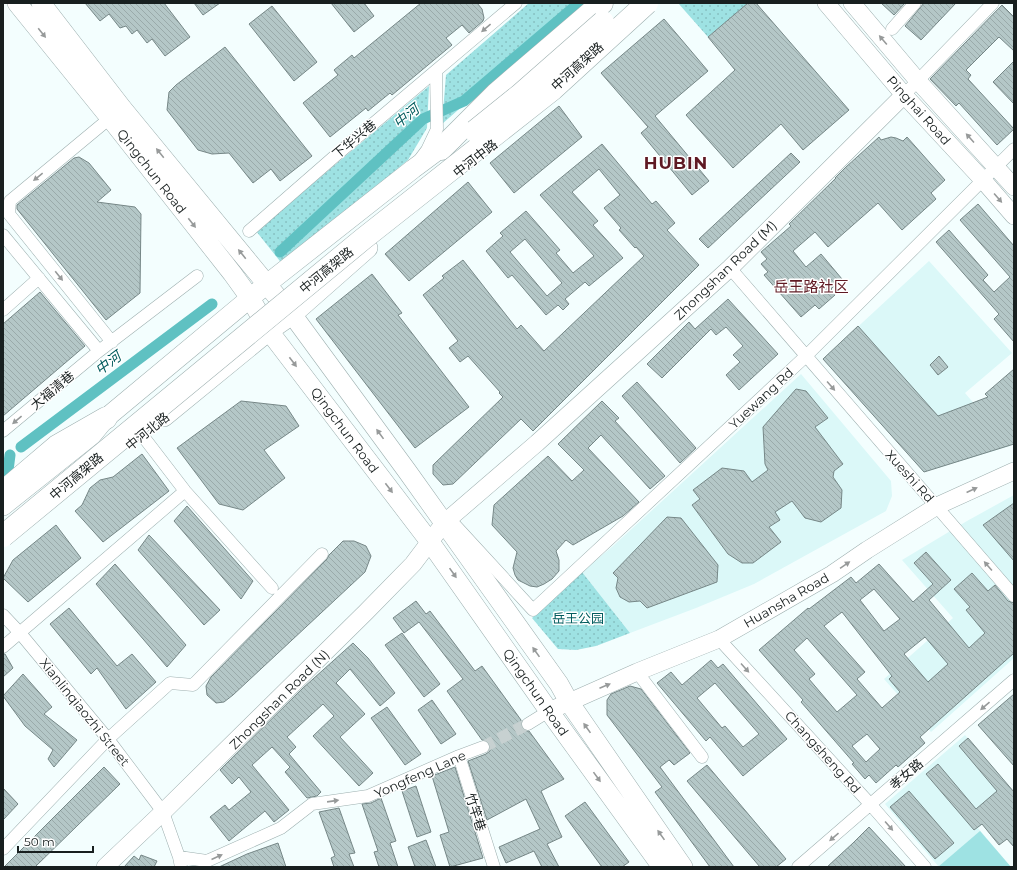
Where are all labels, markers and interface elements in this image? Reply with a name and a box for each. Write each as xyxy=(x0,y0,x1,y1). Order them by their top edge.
one-way arrow xyxy=(481,24,491,33)
one-way arrow xyxy=(38,28,46,39)
one-way arrow xyxy=(879,35,888,46)
street label: 中河高架路 xyxy=(547,38,607,94)
street label: Pinghai Road xyxy=(884,72,954,148)
water label: 中河 xyxy=(389,98,425,132)
street label: 下华兴巷 xyxy=(329,116,379,162)
street label: Qingchun Road xyxy=(114,125,190,217)
one-way arrow xyxy=(965,132,974,143)
street label: 中河中路 xyxy=(450,136,500,180)
one-way arrow xyxy=(155,148,164,159)
district label: HUBIN xyxy=(644,153,708,173)
one-way arrow xyxy=(33,173,44,182)
one-way arrow xyxy=(994,193,1003,203)
one-way arrow xyxy=(188,217,197,228)
street label: Zhongshan Road (M) xyxy=(670,217,780,323)
street label: 中河高架路 xyxy=(296,243,356,297)
one-way arrow xyxy=(238,248,247,259)
one-way arrow xyxy=(54,271,63,281)
district label: 岳王路社区 xyxy=(773,277,849,296)
water label: 中河 xyxy=(91,346,127,379)
one-way arrow xyxy=(289,357,297,368)
street label: Yuewang Rd xyxy=(725,364,797,432)
street label: 大福清巷 xyxy=(27,367,77,413)
one-way arrow xyxy=(827,381,836,391)
street label: Qingchun Road xyxy=(308,384,382,476)
street label: 中河北路 xyxy=(122,408,172,454)
one-way arrow xyxy=(11,415,22,424)
one-way arrow xyxy=(376,429,385,440)
street label: Xueshi Rd xyxy=(882,446,938,506)
street label: 中河高架路 xyxy=(46,449,106,503)
one-way arrow xyxy=(385,482,393,493)
one-way arrow xyxy=(966,487,978,493)
one-way arrow xyxy=(840,561,851,569)
one-way arrow xyxy=(984,561,993,572)
one-way arrow xyxy=(449,568,457,579)
street label: Huansha Road xyxy=(740,569,832,631)
park label: 岳王公园 xyxy=(552,610,604,626)
street label: Qingchun Road xyxy=(500,645,572,739)
street label: Zhongshan Road (N) xyxy=(226,646,332,752)
one-way arrow xyxy=(532,647,540,657)
street label: Xianlinqiaozhi Street xyxy=(37,655,133,769)
one-way arrow xyxy=(741,662,750,673)
one-way arrow xyxy=(599,683,610,689)
one-way arrow xyxy=(979,701,990,710)
street label: Changsheng Rd xyxy=(782,707,864,797)
one-way arrow xyxy=(583,723,591,733)
street label: Yongfeng Lane xyxy=(372,747,468,801)
street label: 孝女路 xyxy=(886,755,926,793)
one-way arrow xyxy=(593,772,601,782)
street label: 竹竿巷 xyxy=(462,791,490,833)
one-way arrow xyxy=(326,798,339,804)
one-way arrow xyxy=(885,821,894,831)
scale bar xyxy=(18,828,93,854)
one-way arrow xyxy=(657,830,665,840)
one-way arrow xyxy=(828,832,839,841)
text: 50 m xyxy=(24,834,55,849)
one-way arrow xyxy=(212,854,223,860)

